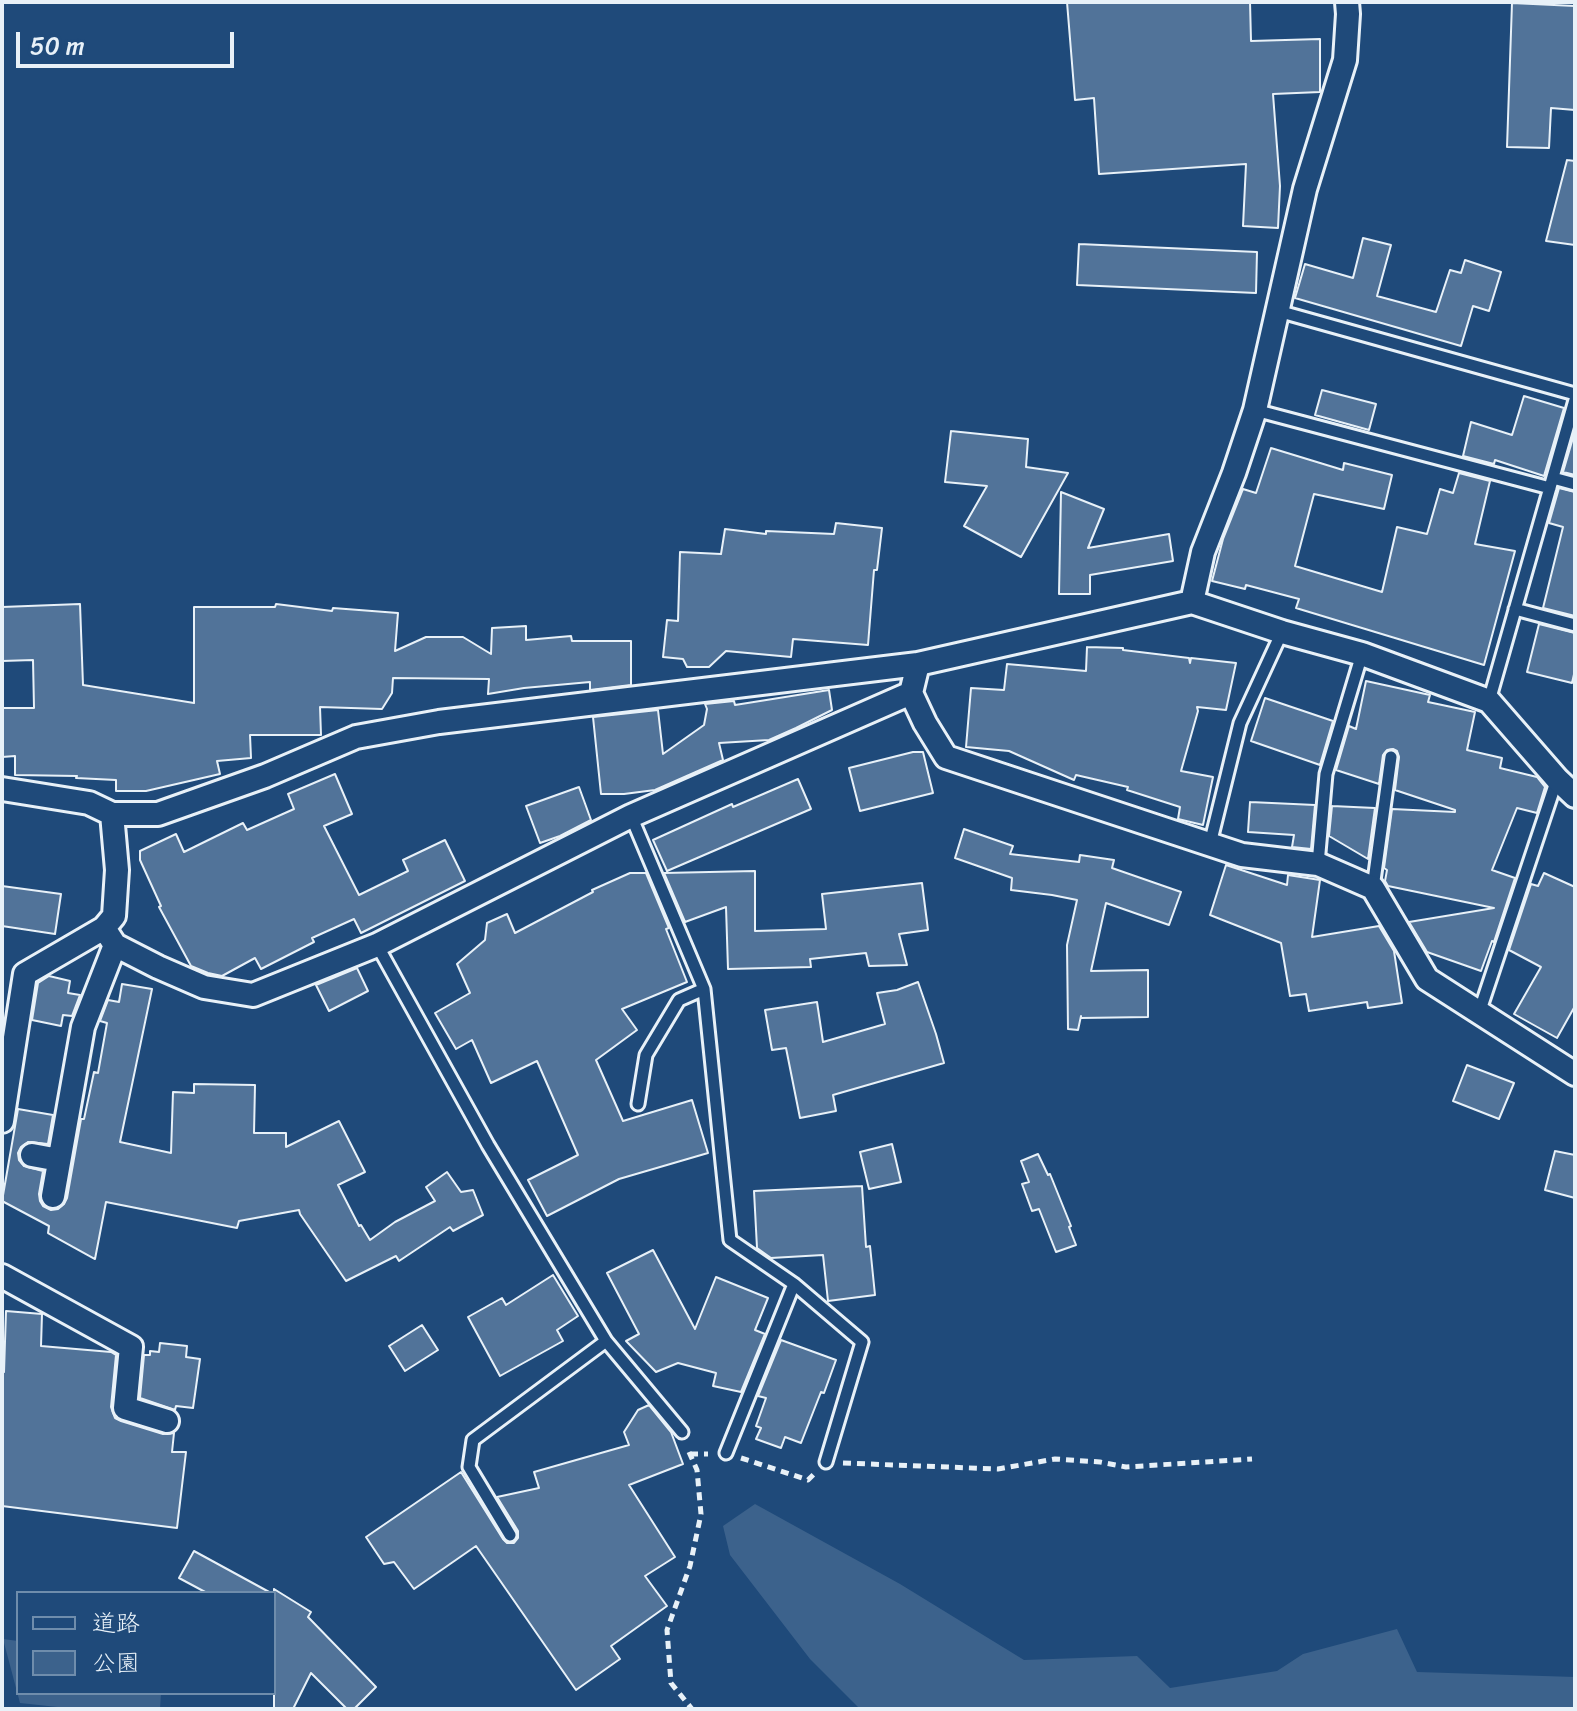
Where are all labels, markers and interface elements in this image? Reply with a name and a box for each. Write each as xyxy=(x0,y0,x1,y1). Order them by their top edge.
scale bar xyxy=(20,16,238,66)
text: 50 m xyxy=(30,25,85,67)
legend xyxy=(16,1591,276,1695)
text: 道路 xyxy=(92,1602,140,1644)
text: 公園 xyxy=(92,1642,140,1684)

